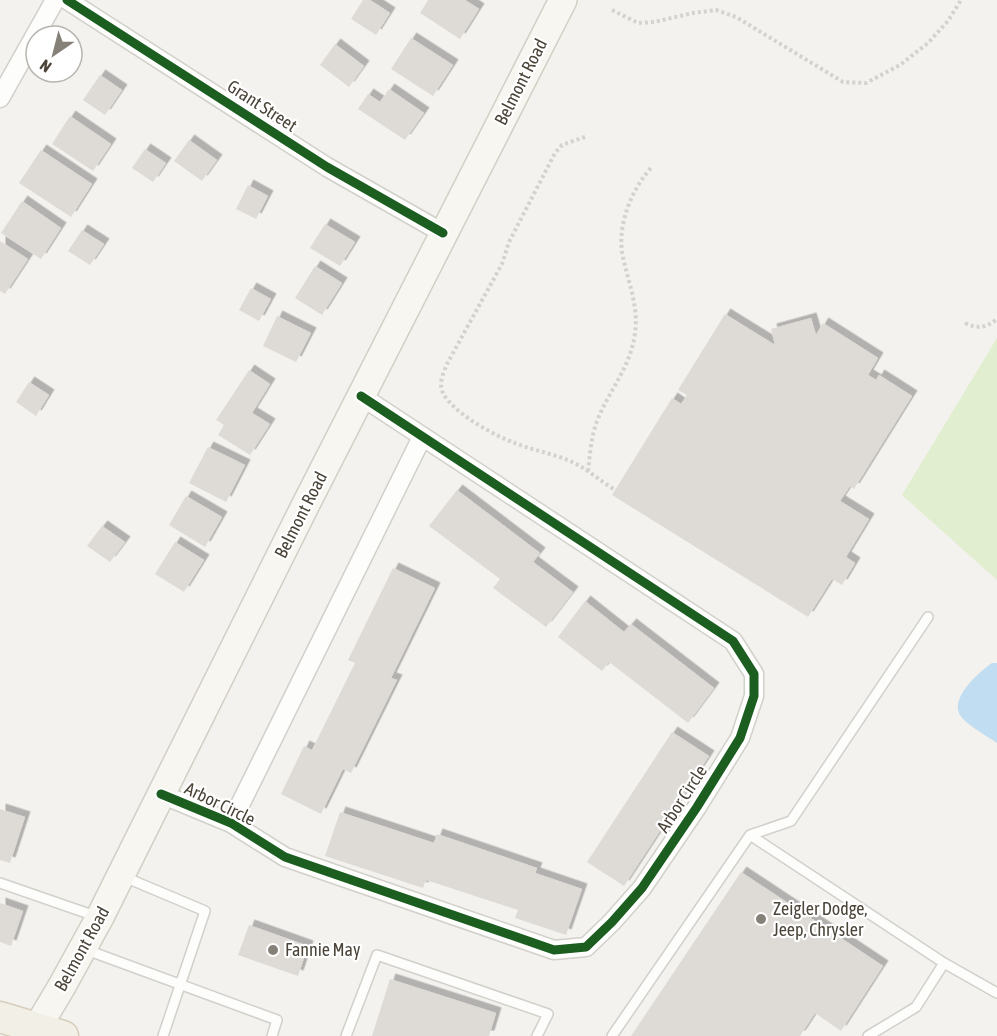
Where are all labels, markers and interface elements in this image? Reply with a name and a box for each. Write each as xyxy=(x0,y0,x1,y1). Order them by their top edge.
north arrow xyxy=(24,24,84,84)
street label: Belmont Road xyxy=(490,35,551,128)
text: N xyxy=(36,56,54,76)
street label: Grant Street xyxy=(224,75,301,136)
street label: Belmont Road xyxy=(270,468,331,561)
street label: Arbor Circle xyxy=(652,761,711,836)
street label: Arbor Circle xyxy=(182,777,259,830)
place label: Zeigler Dodge, Jeep, Chrysler xyxy=(773,898,868,940)
street label: Belmont Road xyxy=(50,903,113,995)
marker: Zeigler Dodge, Jeep, Chrysler xyxy=(754,912,768,926)
place label: Fannie May xyxy=(285,939,360,960)
marker: Fannie May xyxy=(266,943,280,957)

